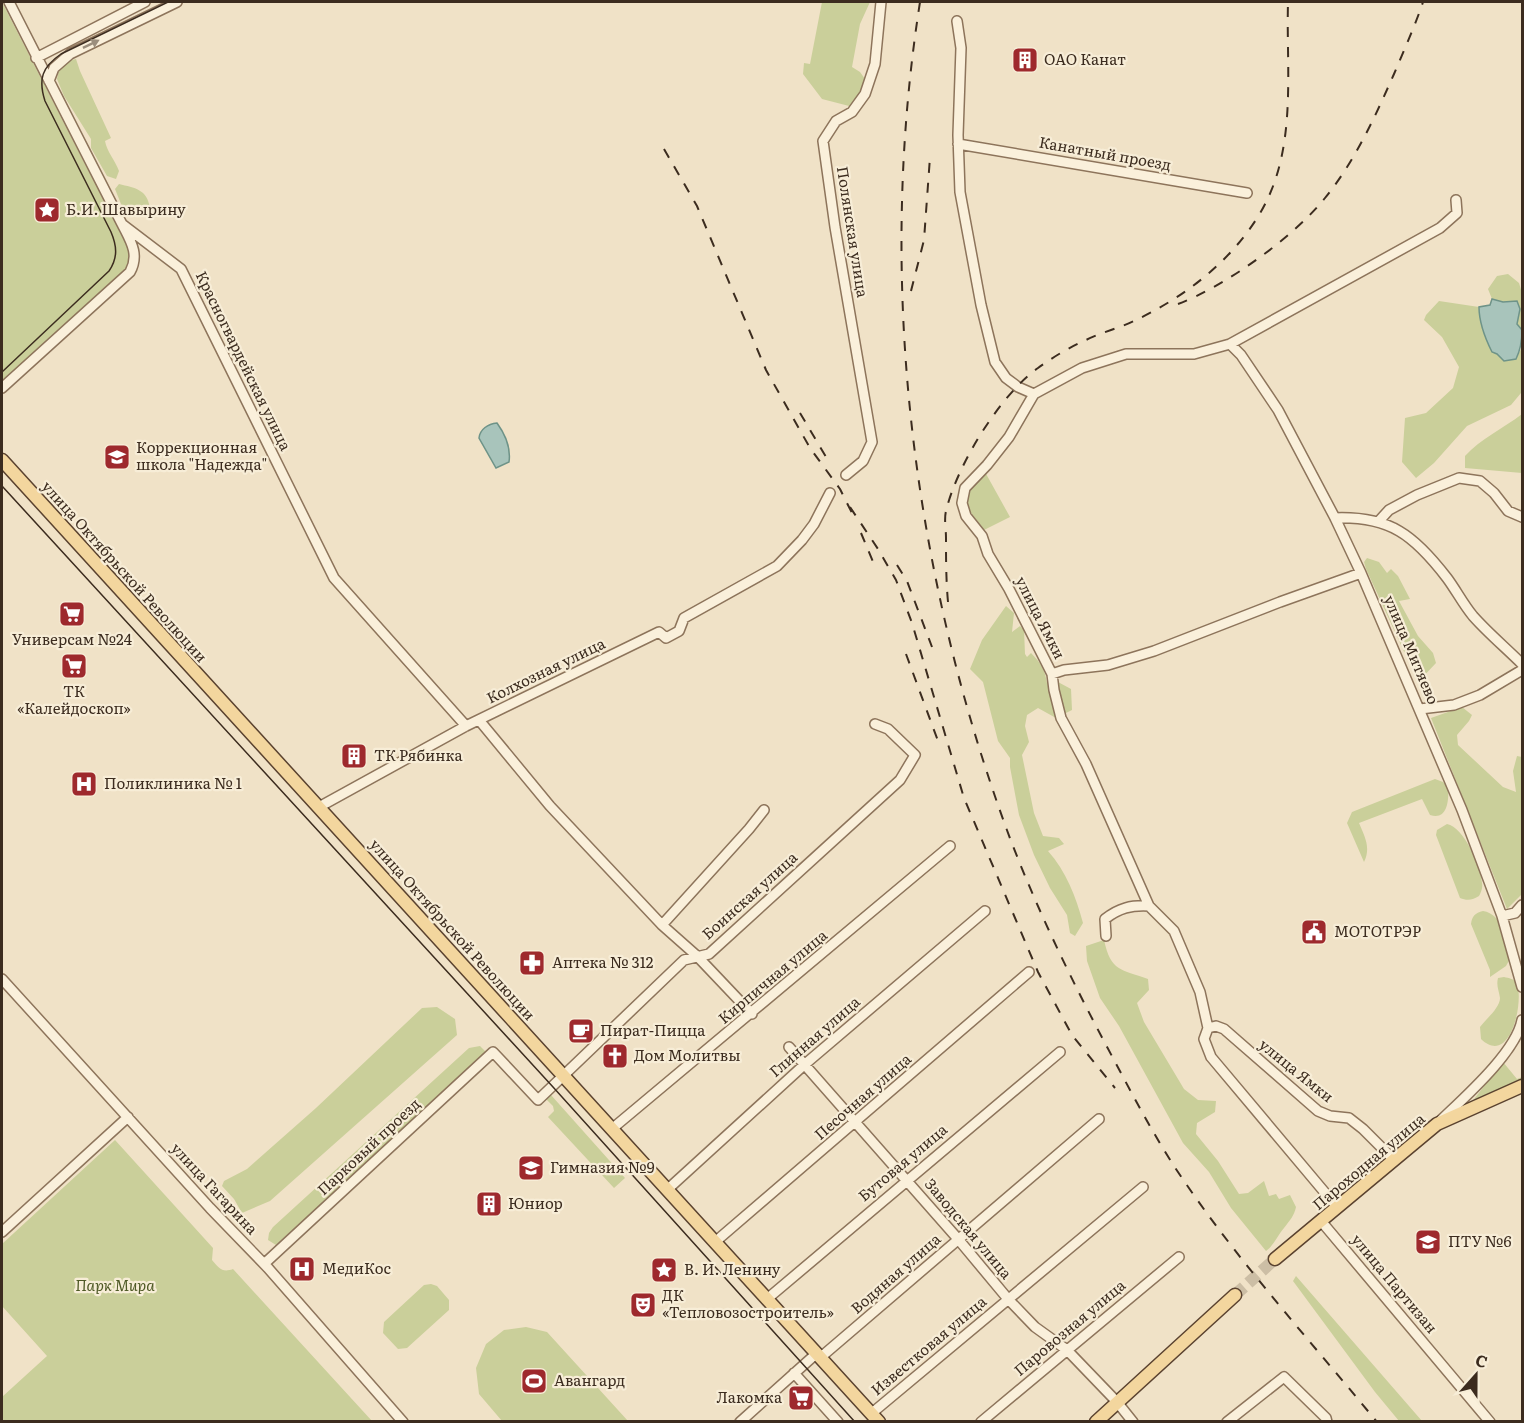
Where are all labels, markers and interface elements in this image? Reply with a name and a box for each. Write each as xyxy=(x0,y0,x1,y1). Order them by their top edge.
one-way arrow xyxy=(82,40,99,49)
building icon: ОАО Канат xyxy=(1010,45,1040,75)
place label: ОАО Канат xyxy=(1044,47,1126,70)
street label: Канатный проезд xyxy=(1037,130,1173,175)
street label: Полянская улица xyxy=(832,165,875,300)
place icon: Б.И. Шавырину xyxy=(32,195,62,225)
place label: Б.И. Шавырину xyxy=(66,197,186,220)
street label: Красногвардейская улица xyxy=(191,267,298,455)
place label: Коррекционная школа "Надежда" xyxy=(136,435,267,475)
school or university icon: Коррекционная школа "Надежда" xyxy=(102,442,132,472)
street label: улица Октябрьской Революции xyxy=(37,475,213,667)
street label: улица Ямки xyxy=(1011,572,1072,663)
street label: улица Митяево xyxy=(1379,591,1446,708)
supermarket icon: Универсам №24 xyxy=(57,599,87,629)
place label: Универсам №24 xyxy=(12,627,132,650)
street label: Колхозная улица xyxy=(482,631,609,708)
supermarket icon: ТК «Калейдоскоп» xyxy=(59,651,89,681)
place label: ТК «Калейдоскоп» xyxy=(17,679,131,719)
building icon: ТК Рябинка xyxy=(339,741,369,771)
place label: ТК Рябинка xyxy=(374,743,464,766)
hospital icon: Поликлиника № 1 xyxy=(69,769,99,799)
place label: Поликлиника № 1 xyxy=(104,771,242,794)
street label: улица Октябрьской Революции xyxy=(365,833,541,1025)
street label: Боинская улица xyxy=(696,845,803,944)
public building icon: МОТОТРЭР xyxy=(1299,917,1329,947)
place label: МОТОТРЭР xyxy=(1334,919,1421,942)
street label: Кирпичная улица xyxy=(712,923,832,1029)
pharmacy icon: Аптека № 312 xyxy=(517,948,547,978)
place label: Аптека № 312 xyxy=(552,950,654,973)
street label: Глинная улица xyxy=(764,989,865,1082)
cafe icon: Пират-Пицца xyxy=(566,1016,596,1046)
place label: Пират-Пицца xyxy=(600,1018,706,1041)
street label: улица Ямки xyxy=(1255,1033,1339,1107)
church icon: Дом Молитвы xyxy=(600,1041,630,1071)
place label: Дом Молитвы xyxy=(634,1043,741,1066)
street label: Песочная улица xyxy=(808,1047,916,1145)
street label: Парковый проезд xyxy=(311,1092,425,1200)
street label: Пароходная улица xyxy=(1307,1106,1430,1215)
street label: Бутовая улица xyxy=(852,1117,952,1206)
street label: улица Гагарина xyxy=(166,1137,265,1240)
school or university icon: Гимназия №9 xyxy=(516,1153,546,1183)
place label: Гимназия №9 xyxy=(550,1155,655,1178)
street label: Заводская улица xyxy=(920,1173,1019,1284)
building icon: Юниор xyxy=(474,1189,504,1219)
place label: Юниор xyxy=(508,1191,563,1214)
street label: Водяная улица xyxy=(845,1227,946,1319)
school or university icon: ПТУ №6 xyxy=(1413,1227,1443,1257)
street label: улица Партизан xyxy=(1347,1228,1444,1338)
place label: ПТУ №6 xyxy=(1448,1229,1512,1252)
hospital icon: МедиКос xyxy=(287,1254,317,1284)
place icon: В. И. Ленину xyxy=(649,1255,679,1285)
place label: МедиКос xyxy=(322,1256,392,1279)
place label: В. И. Ленину xyxy=(684,1257,781,1280)
park label: Парк Мира xyxy=(75,1273,155,1296)
street label: Паровозная улица xyxy=(1008,1273,1131,1381)
place label: ДК «Тепловозостроитель» xyxy=(662,1283,834,1323)
street label: Известковая улица xyxy=(865,1289,991,1400)
theatre icon: ДК «Тепловозостроитель» xyxy=(628,1290,658,1320)
north arrow xyxy=(1446,1345,1506,1405)
text: С xyxy=(1472,1347,1491,1373)
sports icon: Авангард xyxy=(519,1366,549,1396)
place label: Авангард xyxy=(554,1368,625,1391)
supermarket icon: Лакомка xyxy=(786,1383,816,1413)
place label: Лакомка xyxy=(716,1385,783,1408)

